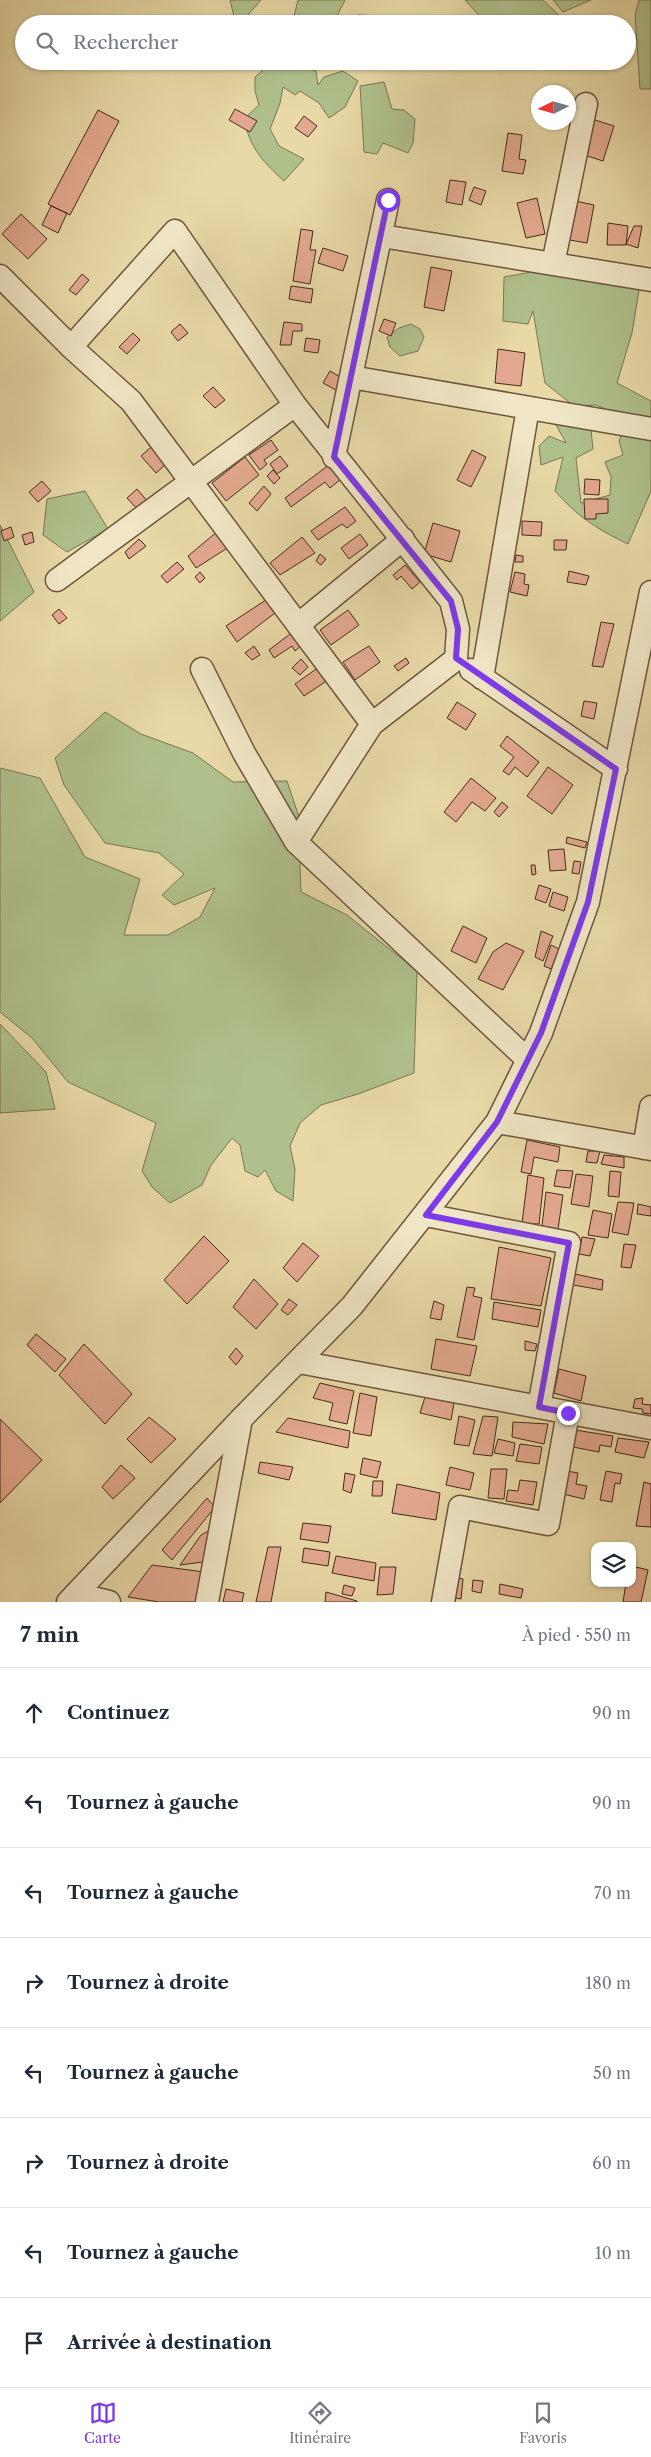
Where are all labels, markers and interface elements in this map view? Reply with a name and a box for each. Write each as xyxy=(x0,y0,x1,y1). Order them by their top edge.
search box xyxy=(15,15,636,70)
icon: search xyxy=(33,29,61,57)
text: Rechercher xyxy=(73,31,178,54)
north arrow xyxy=(531,85,576,130)
route start xyxy=(377,189,400,212)
route end xyxy=(557,1402,580,1425)
map controls xyxy=(591,1542,636,1587)
button: layers xyxy=(591,1542,636,1587)
text: 7 min xyxy=(20,1622,79,1647)
text: À pied · 550 m xyxy=(522,1625,631,1645)
icon: ahead xyxy=(20,1699,48,1727)
text: Continuez xyxy=(67,1701,169,1724)
text: 90 m xyxy=(592,1703,631,1723)
icon: left xyxy=(20,1789,48,1817)
text: Tournez à gauche xyxy=(67,1791,239,1814)
text: 90 m xyxy=(592,1793,631,1813)
icon: left xyxy=(20,1879,48,1907)
text: Tournez à gauche xyxy=(67,1881,239,1904)
text: 70 m xyxy=(594,1883,631,1903)
icon: right xyxy=(20,1969,48,1997)
text: Tournez à droite xyxy=(67,1971,229,1994)
text: 180 m xyxy=(585,1973,631,1993)
icon: left xyxy=(20,2059,48,2087)
text: Tournez à gauche xyxy=(67,2061,239,2084)
text: 50 m xyxy=(593,2063,631,2083)
icon: right xyxy=(20,2149,48,2177)
text: Tournez à droite xyxy=(67,2151,229,2174)
text: 60 m xyxy=(592,2153,631,2173)
icon: left xyxy=(20,2239,48,2267)
text: Tournez à gauche xyxy=(67,2241,239,2264)
text: 10 m xyxy=(595,2243,631,2263)
icon: arrive xyxy=(20,2329,48,2357)
text: Arrivée à destination xyxy=(67,2331,272,2354)
tab: Carte xyxy=(84,2399,121,2447)
tab: Itinéraire xyxy=(289,2399,351,2447)
tab: Favoris xyxy=(519,2399,567,2447)

